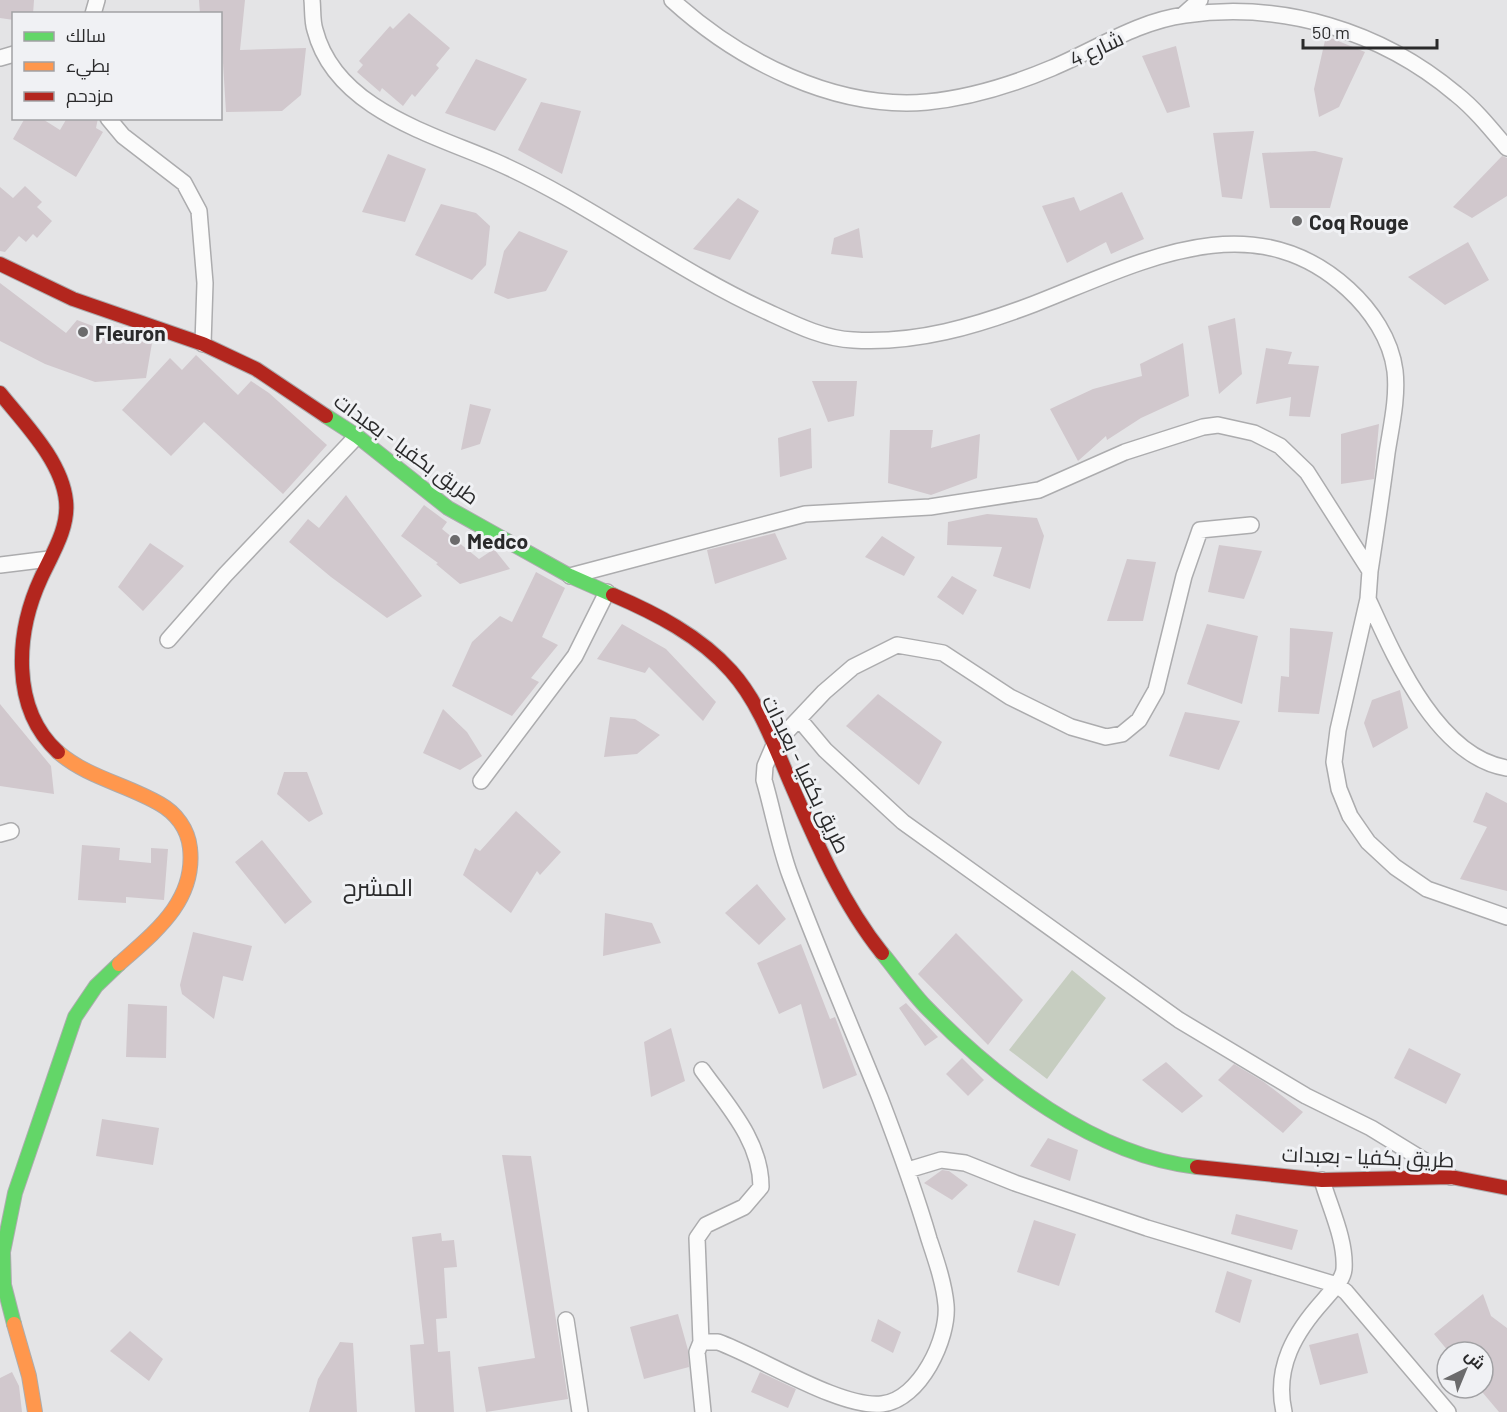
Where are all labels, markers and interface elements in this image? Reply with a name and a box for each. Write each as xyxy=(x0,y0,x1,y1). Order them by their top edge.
legend xyxy=(12,12,222,120)
scale bar xyxy=(1303,12,1436,50)
text: 50 m xyxy=(1312,21,1350,43)
text: سالك xyxy=(66,24,106,46)
street label: شارع 4 xyxy=(1065,25,1128,74)
text: بطيء xyxy=(66,54,110,80)
text: مزدحم xyxy=(66,84,114,108)
place label: Coq Rouge xyxy=(1309,209,1409,234)
marker: Coq Rouge xyxy=(1290,214,1304,228)
place label: Fleuron xyxy=(95,320,166,345)
marker: Fleuron xyxy=(76,325,90,339)
street label: طريق بكفيا - بعبدات xyxy=(329,387,484,510)
place label: Medco xyxy=(467,528,528,553)
marker: Medco xyxy=(448,533,462,547)
street label: طريق بكفيا - بعبدات xyxy=(756,691,856,858)
district label: المشرح xyxy=(343,872,413,904)
street label: طريق بكفيا - بعبدات xyxy=(1281,1140,1455,1174)
north arrow xyxy=(1435,1340,1495,1400)
text: ش xyxy=(1461,1345,1490,1373)

